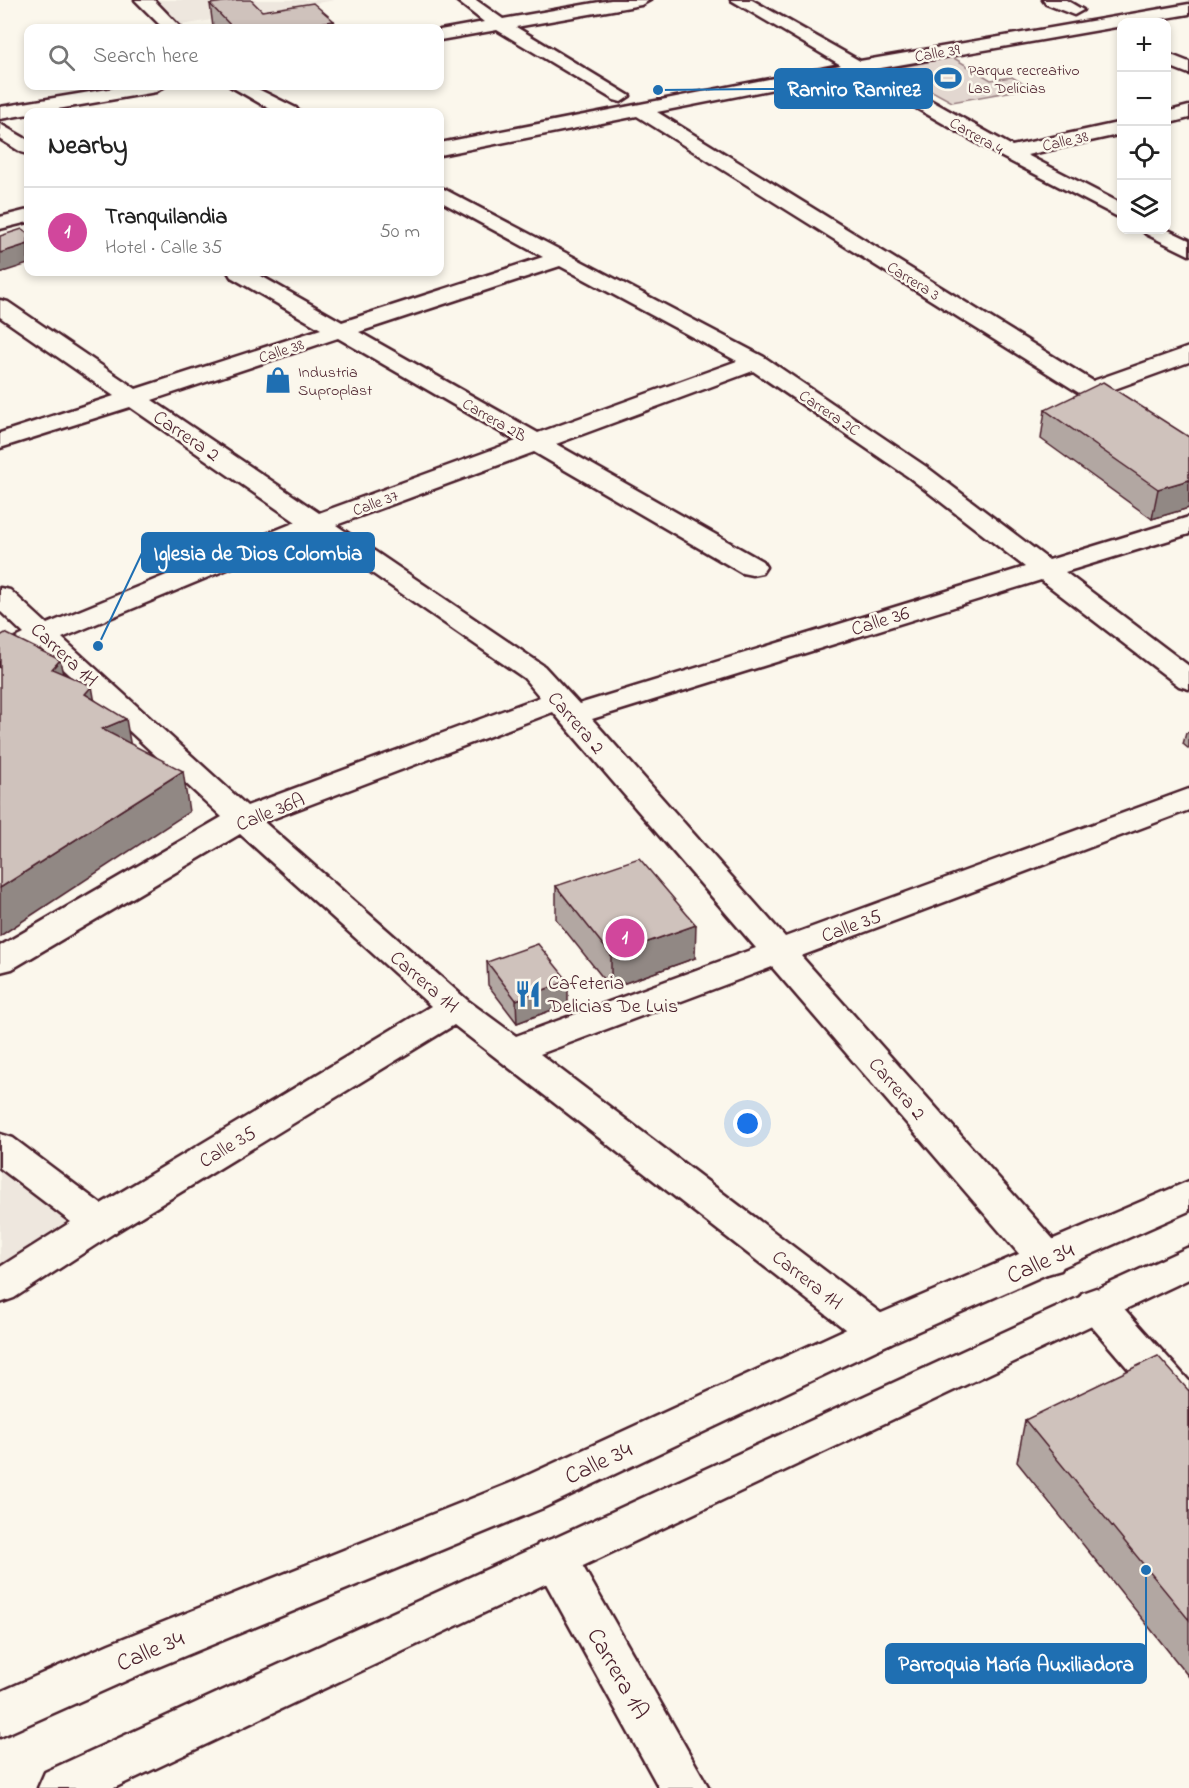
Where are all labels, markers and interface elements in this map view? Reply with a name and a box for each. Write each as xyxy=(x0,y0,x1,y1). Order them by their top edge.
map controls xyxy=(1117,18,1171,234)
button: + xyxy=(1117,18,1171,72)
search box xyxy=(24,24,444,90)
street label: Calle 39 xyxy=(913,38,962,70)
icon: search xyxy=(45,41,78,74)
text: Search here xyxy=(93,41,198,73)
place label: Parque recreativo Las Delicias xyxy=(968,59,1080,101)
sports icon: Parque recreativo Las Delicias xyxy=(933,63,963,93)
callout: Ramiro Ramirez xyxy=(775,69,932,108)
button: − xyxy=(1117,72,1171,126)
text: Ramiro Ramirez xyxy=(787,76,922,106)
street label: Carrera 4 xyxy=(945,112,1008,162)
street label: Calle 38 xyxy=(1040,125,1091,159)
button: locate xyxy=(1117,126,1171,180)
text: Nearby xyxy=(48,128,127,166)
button: layers xyxy=(1117,180,1171,234)
text: Tranquilandia xyxy=(105,202,227,234)
text: 1 xyxy=(64,218,71,247)
text: 50 m xyxy=(379,218,420,247)
text: Hotel · Calle 35 xyxy=(105,234,222,263)
street label: Carrera 3 xyxy=(882,256,944,307)
street label: Calle 38 xyxy=(256,333,307,371)
place label: Industria Suproplast xyxy=(298,361,373,403)
shop icon: Industria Suproplast xyxy=(263,365,293,395)
street label: Carrera 2C xyxy=(794,384,864,443)
street label: Carrera 2B xyxy=(457,393,531,449)
street label: Carrera 2 xyxy=(146,404,225,470)
street label: Calle 37 xyxy=(349,484,402,523)
callout: Iglesia de Dios Colombia xyxy=(142,533,374,572)
text: Iglesia de Dios Colombia xyxy=(154,540,362,572)
street label: Calle 36 xyxy=(848,600,914,645)
street label: Carrera 1H xyxy=(23,617,104,695)
street label: Carrera 2 xyxy=(540,686,611,762)
street label: Calle 36A xyxy=(232,786,310,840)
street label: Calle 35 xyxy=(818,903,886,952)
pin: 1 xyxy=(606,916,644,960)
street label: Carrera 1H xyxy=(382,945,464,1021)
place label: Cafeteria Delicias De Luis xyxy=(547,970,678,1022)
restaurant icon: Cafeteria Delicias De Luis xyxy=(513,979,543,1009)
street label: Carrera 2 xyxy=(861,1052,932,1128)
your location xyxy=(733,1109,762,1138)
street label: Calle 35 xyxy=(194,1120,262,1177)
street label: Calle 34 xyxy=(1002,1234,1081,1295)
street label: Carrera 1H xyxy=(765,1244,848,1318)
street label: Calle 34 xyxy=(560,1433,639,1495)
street label: Calle 34 xyxy=(112,1622,190,1682)
street label: Carrera 1A xyxy=(577,1622,657,1727)
callout: Parroquia María Auxiliadora xyxy=(886,1644,1146,1683)
text: Parroquia María Auxiliadora xyxy=(898,1651,1134,1681)

